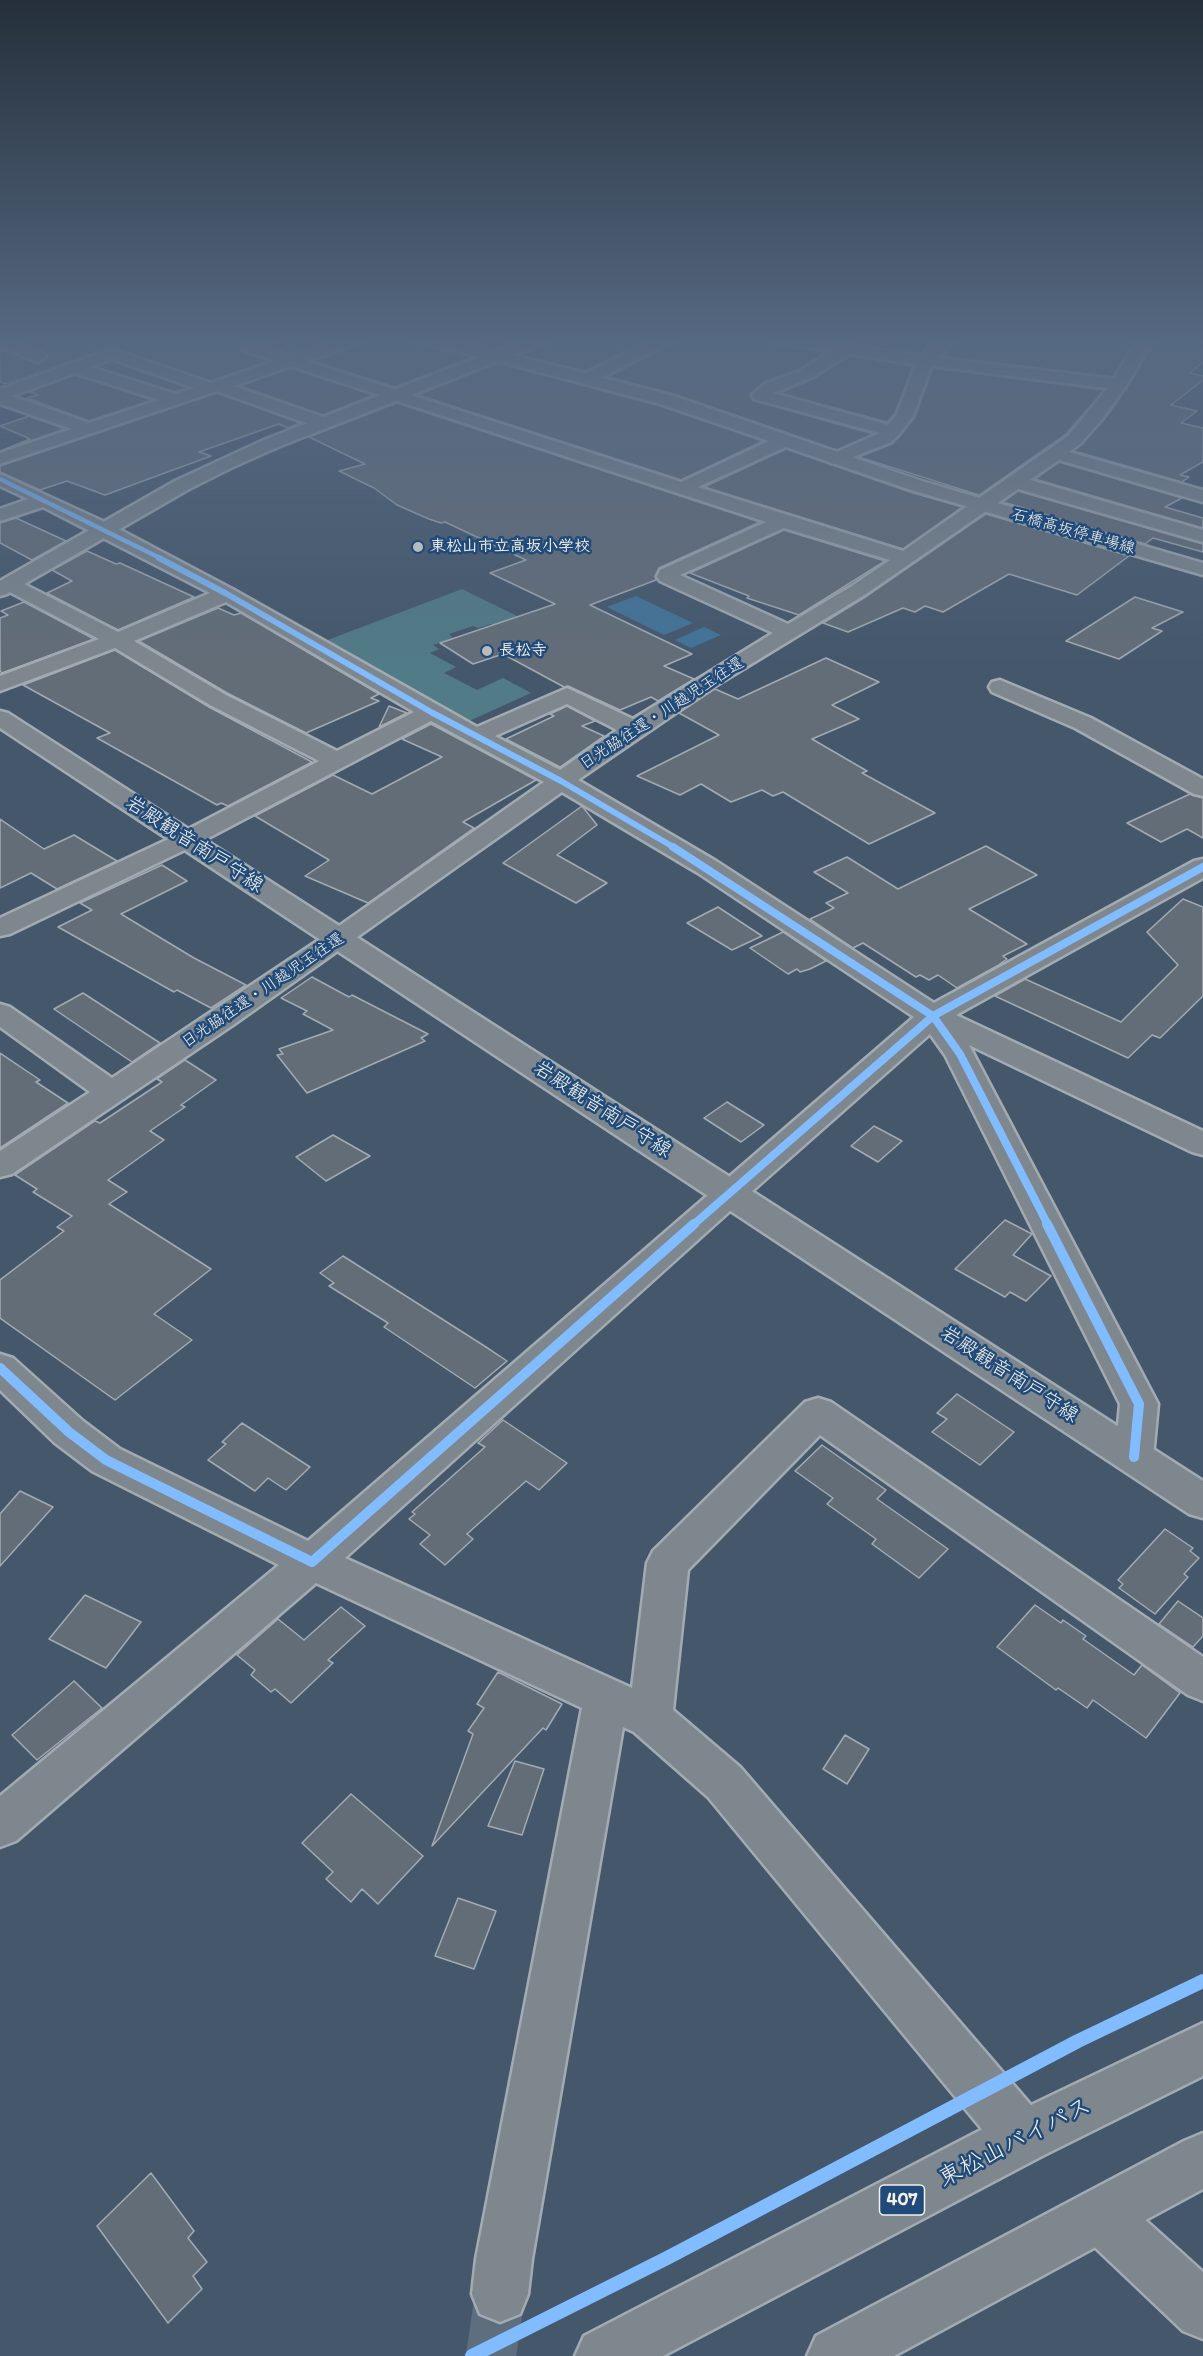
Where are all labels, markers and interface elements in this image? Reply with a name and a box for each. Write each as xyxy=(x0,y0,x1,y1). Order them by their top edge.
street label: 石橋高坂停車場線 xyxy=(1009,505,1137,559)
place label: 東松山市立高坂小学校 xyxy=(430,537,590,557)
marker: 東松山市立高坂小学校 xyxy=(411,540,425,554)
place label: 長松寺 xyxy=(499,641,547,661)
marker: 長松寺 xyxy=(480,644,494,658)
street label: 日光脇往還・川越児玉往還 xyxy=(576,654,748,774)
street label: 岩殿観音南戸守線 xyxy=(120,791,268,899)
street label: 日光脇往還・川越児玉往還 xyxy=(178,929,348,1053)
street label: 岩殿観音南戸守線 xyxy=(528,1056,676,1164)
street label: 岩殿観音南戸守線 xyxy=(935,1321,1083,1429)
street label: 東松山バイパス xyxy=(934,2092,1096,2194)
road number: 407 xyxy=(880,2185,924,2215)

